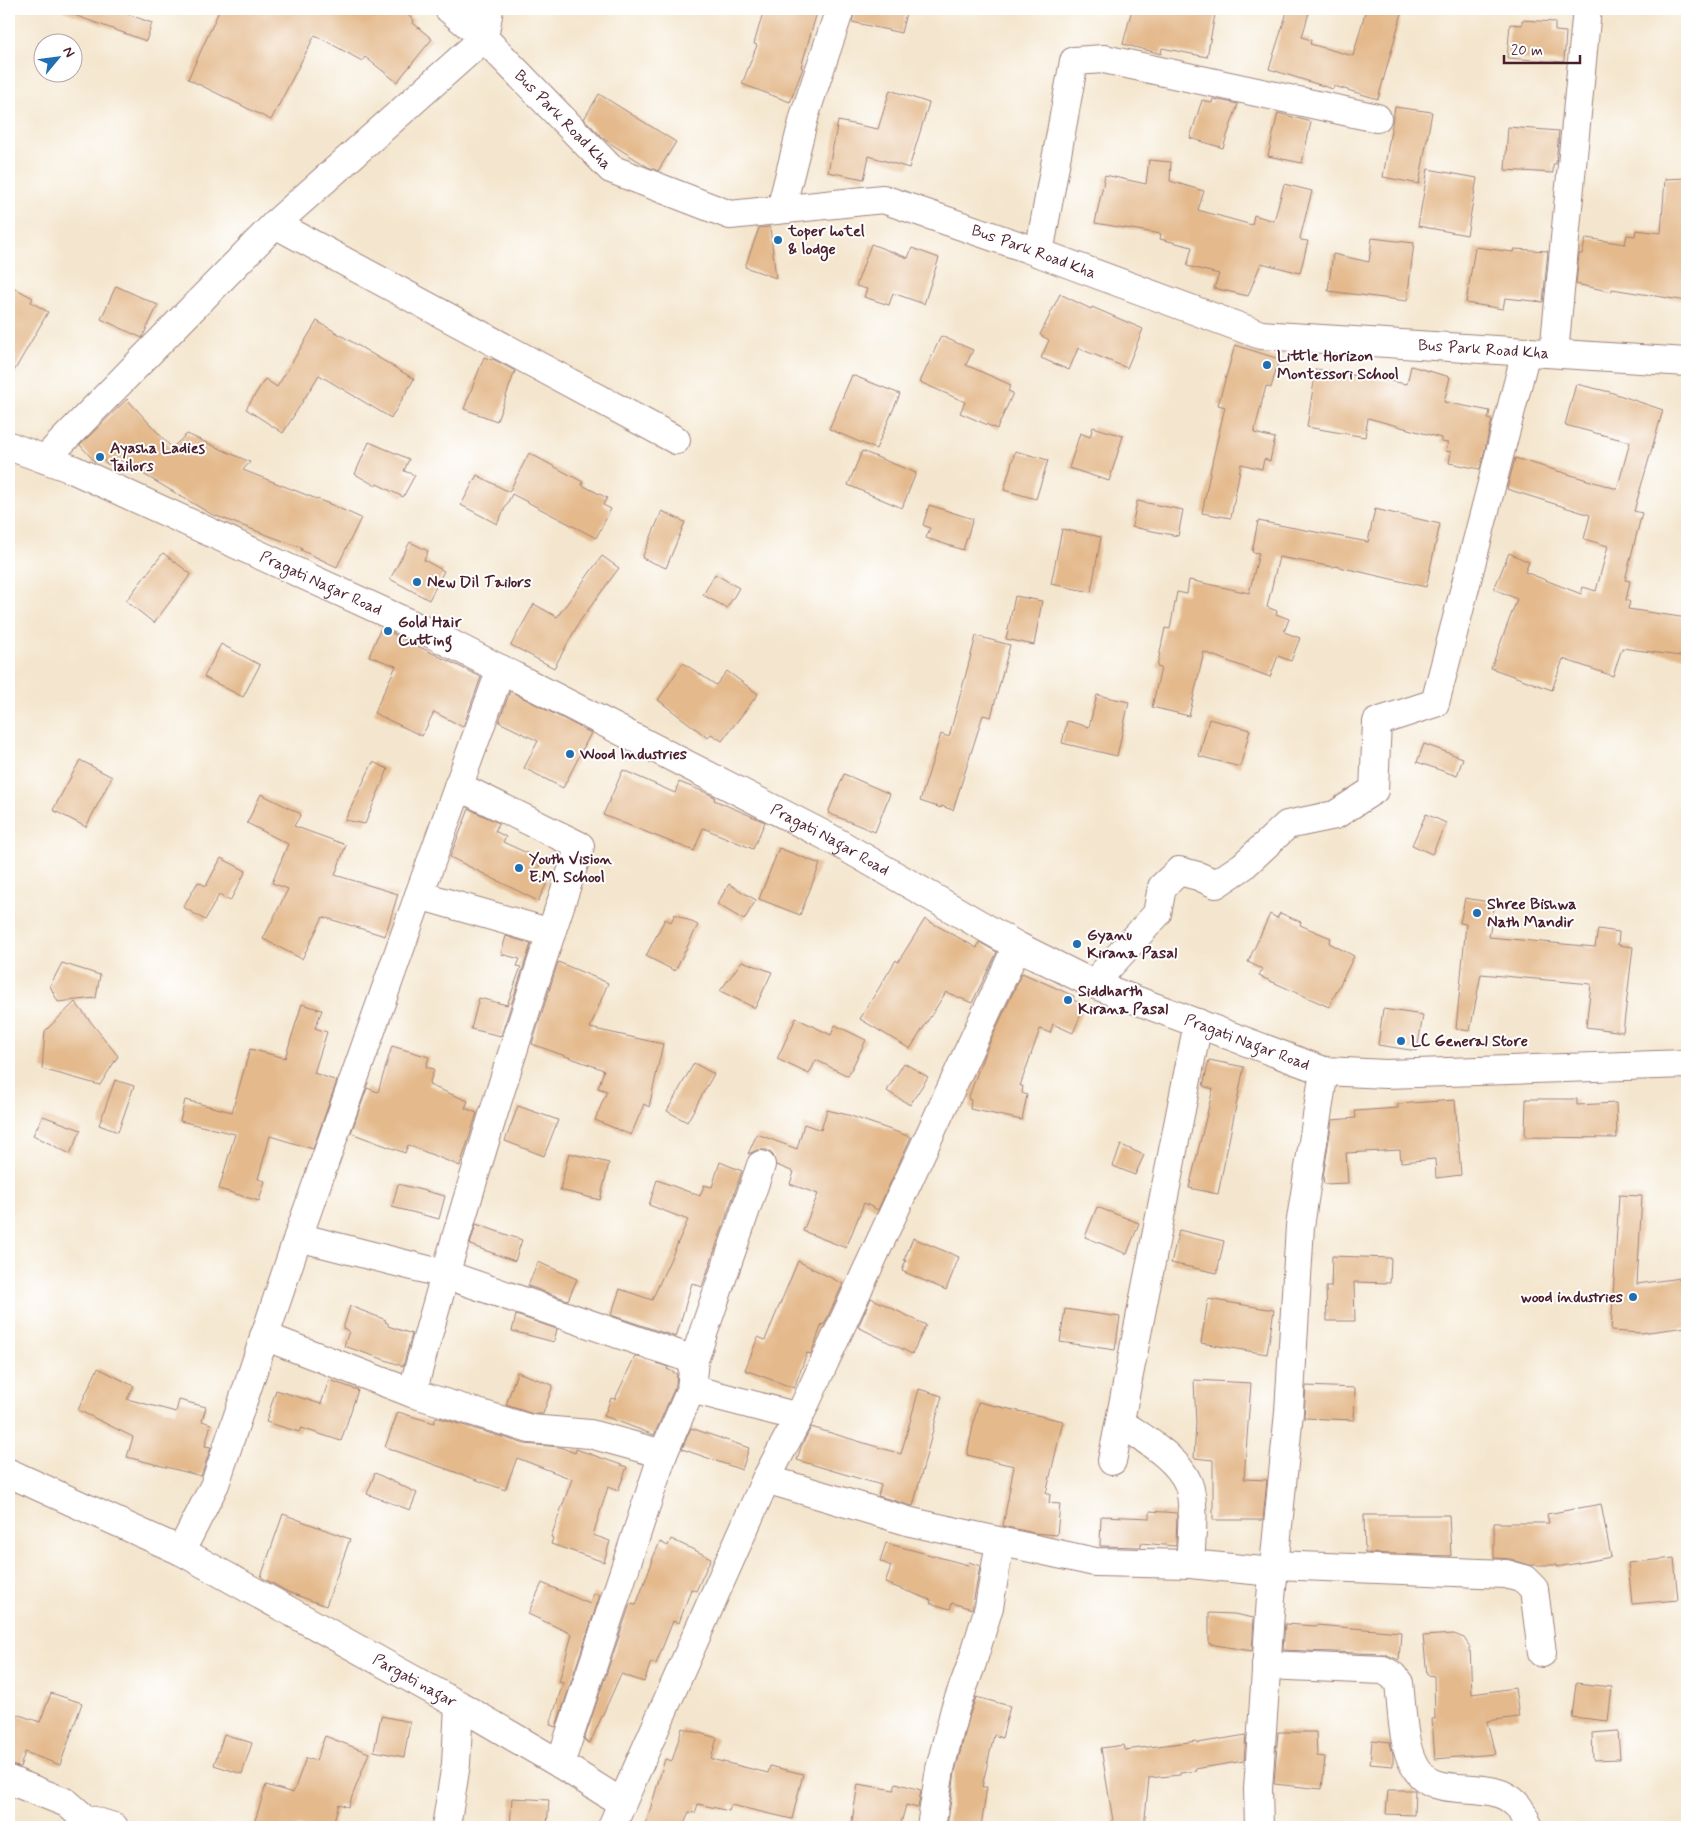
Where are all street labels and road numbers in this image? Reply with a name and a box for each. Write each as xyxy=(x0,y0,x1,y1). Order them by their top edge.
street label: Bus Park Road Kha xyxy=(510,65,616,174)
street label: Bus Park Road Kha xyxy=(969,220,1099,284)
street label: Bus Park Road Kha xyxy=(1417,334,1550,364)
street label: Pragati Nagar Road xyxy=(256,546,386,620)
street label: Pragati Nagar Road xyxy=(767,799,893,881)
street label: Pragati Nagar Road xyxy=(1182,1009,1313,1075)
street label: Pargati nagar xyxy=(369,1649,461,1712)

